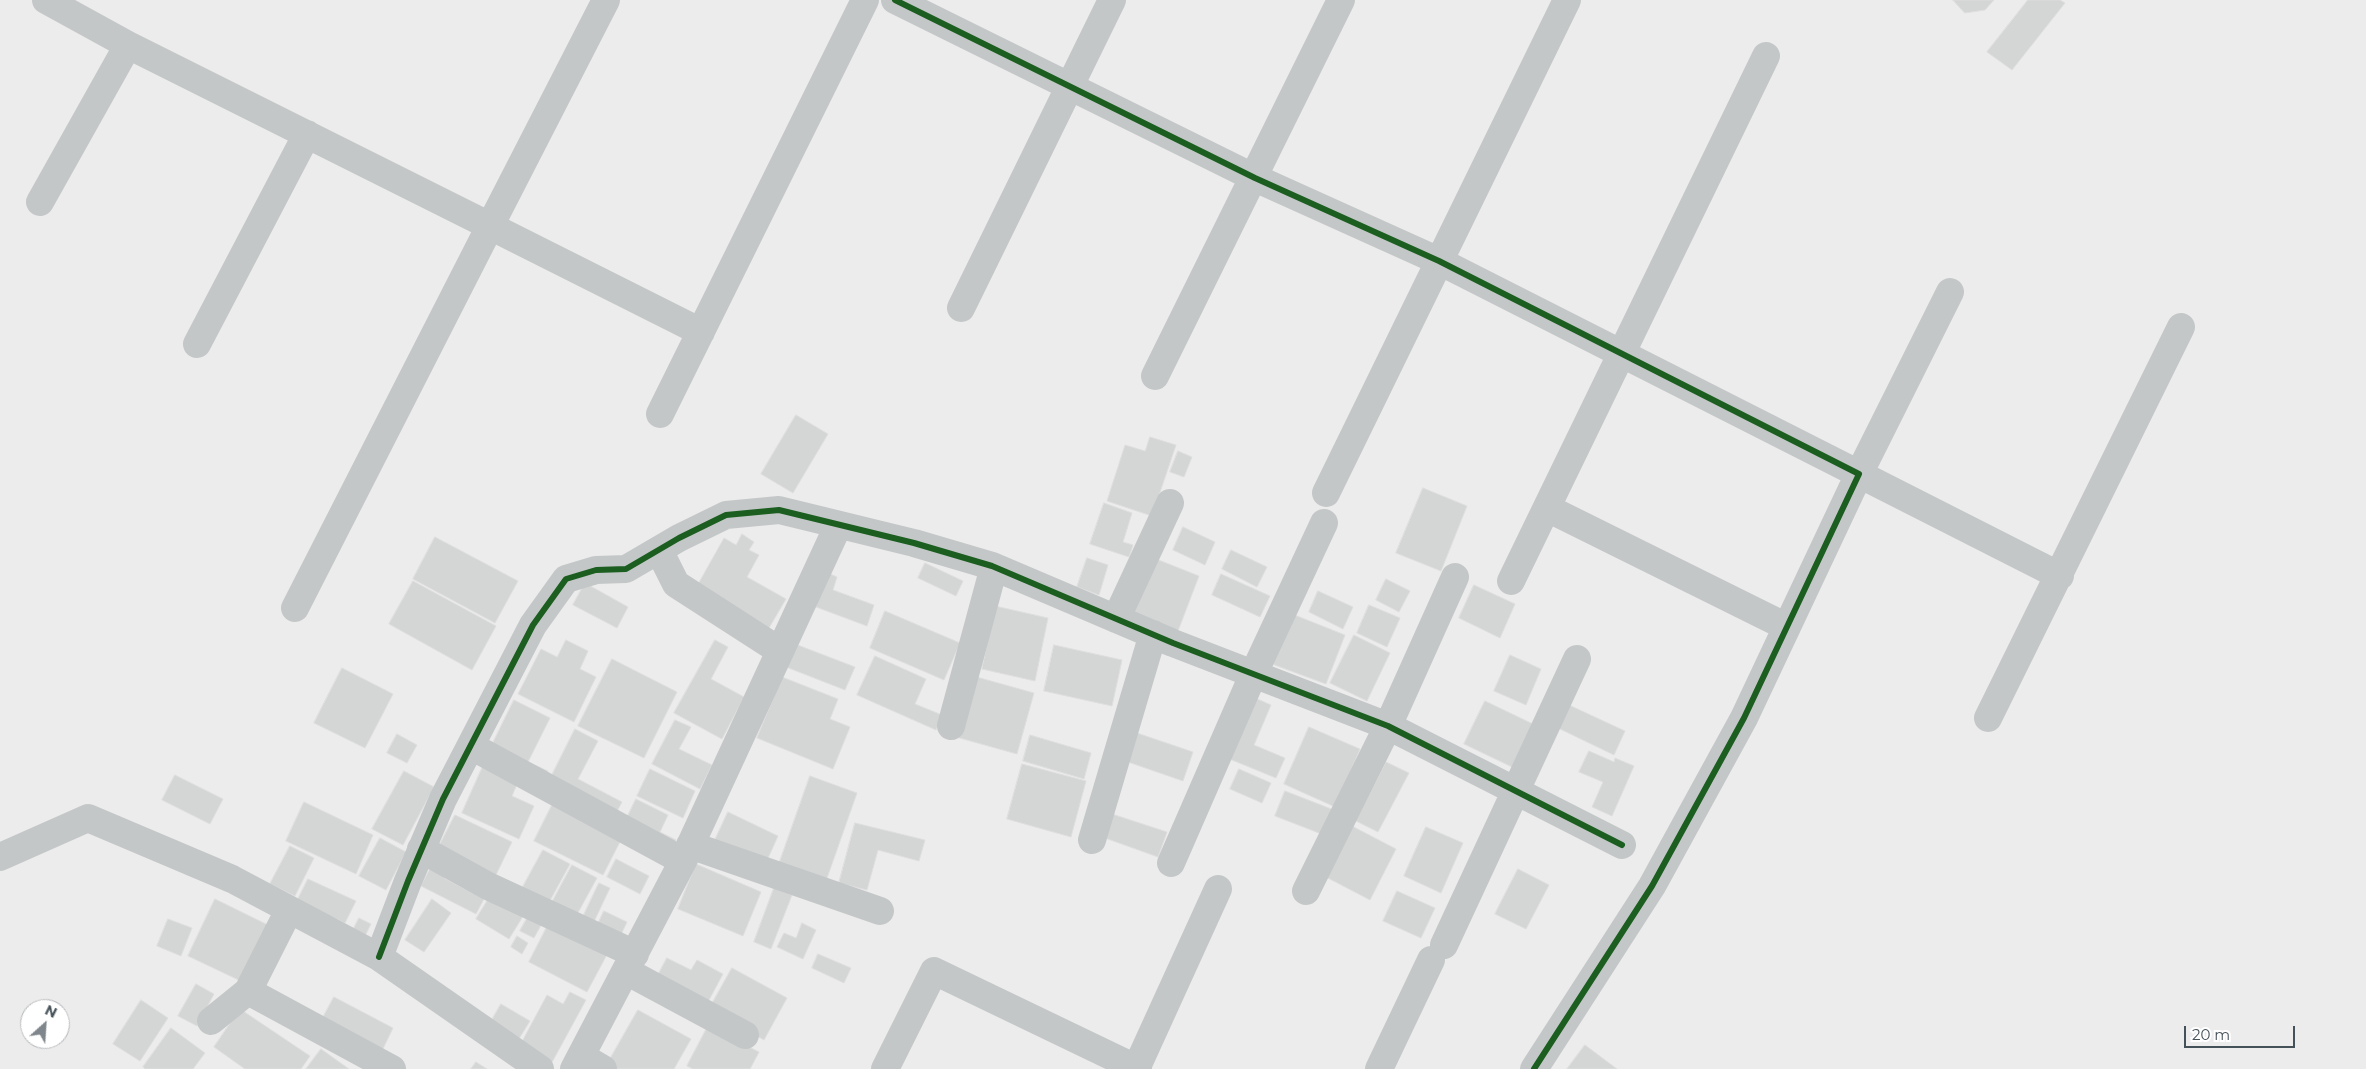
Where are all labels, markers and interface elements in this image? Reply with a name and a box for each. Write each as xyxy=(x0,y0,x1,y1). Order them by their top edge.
north arrow xyxy=(20,999,70,1049)
text: N xyxy=(42,1001,60,1022)
scale bar xyxy=(2186,1016,2297,1048)
text: 20 m xyxy=(2192,1025,2230,1044)

